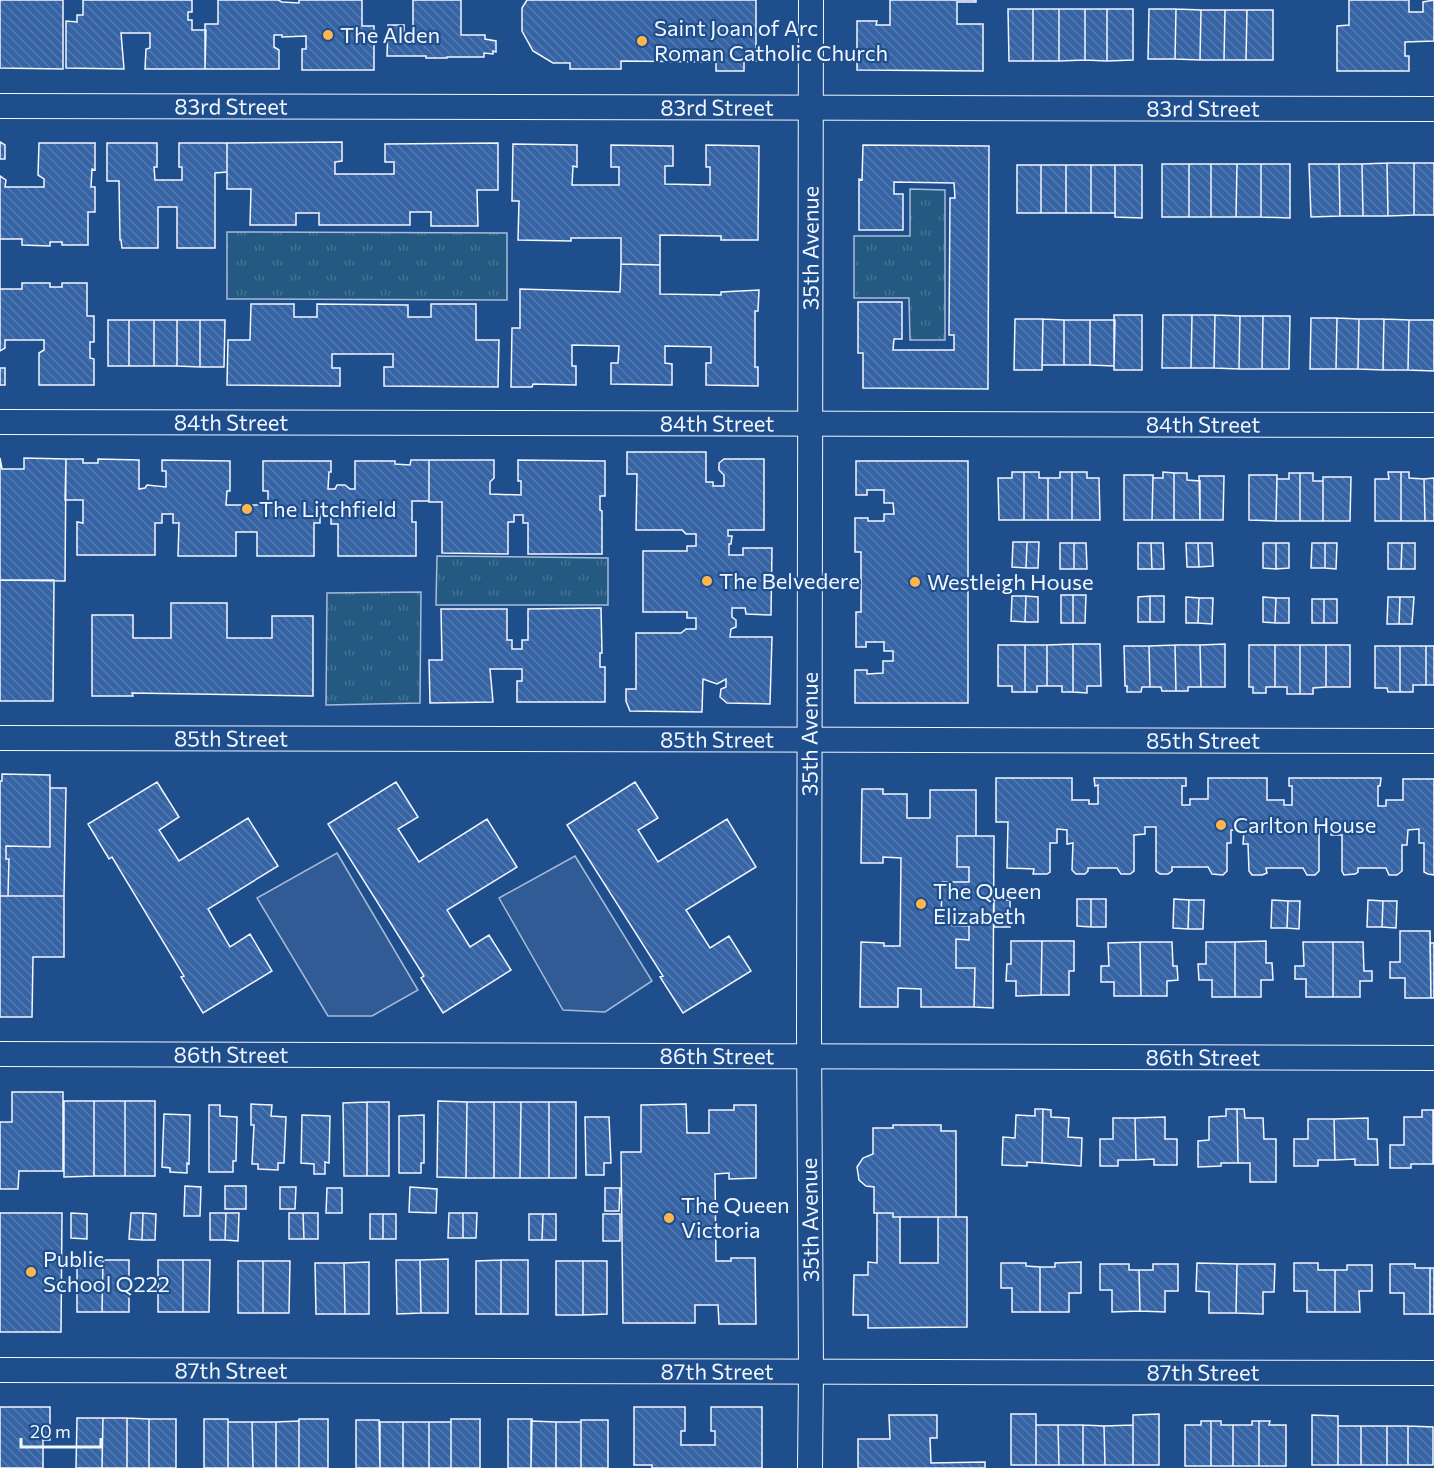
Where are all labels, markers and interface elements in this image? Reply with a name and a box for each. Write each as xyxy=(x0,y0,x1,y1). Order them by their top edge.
place label: Saint Joan of Arc Roman Catholic Church xyxy=(654,14,888,66)
place label: The Alden xyxy=(340,21,440,48)
marker: The Alden xyxy=(321,28,335,42)
marker: Saint Joan of Arc Roman Catholic Church xyxy=(635,34,649,48)
street label: 83rd Street xyxy=(174,92,288,120)
street label: 83rd Street xyxy=(660,93,774,121)
street label: 83rd Street xyxy=(1146,94,1260,122)
street label: 35th Avenue xyxy=(796,186,824,310)
street label: 84th Street xyxy=(174,408,288,436)
street label: 84th Street xyxy=(660,409,774,437)
street label: 84th Street xyxy=(1146,410,1260,438)
place label: The Litchfield xyxy=(259,495,396,522)
marker: The Litchfield xyxy=(240,502,254,516)
place label: The Belvedere xyxy=(719,567,860,594)
place label: Westleigh House xyxy=(927,568,1094,595)
marker: The Belvedere xyxy=(700,574,714,588)
marker: Westleigh House xyxy=(908,575,922,589)
street label: 35th Avenue xyxy=(795,672,823,796)
street label: 85th Street xyxy=(174,724,288,752)
street label: 85th Street xyxy=(660,725,774,753)
street label: 85th Street xyxy=(1146,726,1260,754)
place label: Carlton House xyxy=(1233,811,1376,838)
marker: Carlton House xyxy=(1214,818,1228,832)
place label: The Queen Elizabeth xyxy=(933,877,1042,929)
marker: The Queen Elizabeth xyxy=(914,897,928,911)
street label: 86th Street xyxy=(174,1040,288,1068)
street label: 86th Street xyxy=(660,1042,774,1069)
street label: 86th Street xyxy=(1146,1043,1260,1071)
street label: 35th Avenue xyxy=(795,1158,824,1282)
place label: The Queen Victoria xyxy=(681,1191,790,1243)
marker: The Queen Victoria xyxy=(662,1211,676,1225)
place label: Public School Q222 xyxy=(43,1245,170,1297)
marker: Public School Q222 xyxy=(24,1265,38,1279)
street label: 87th Street xyxy=(174,1356,288,1384)
street label: 87th Street xyxy=(660,1357,774,1385)
street label: 87th Street xyxy=(1146,1358,1260,1386)
scale bar xyxy=(21,1411,100,1449)
text: 20 m xyxy=(30,1420,71,1442)

